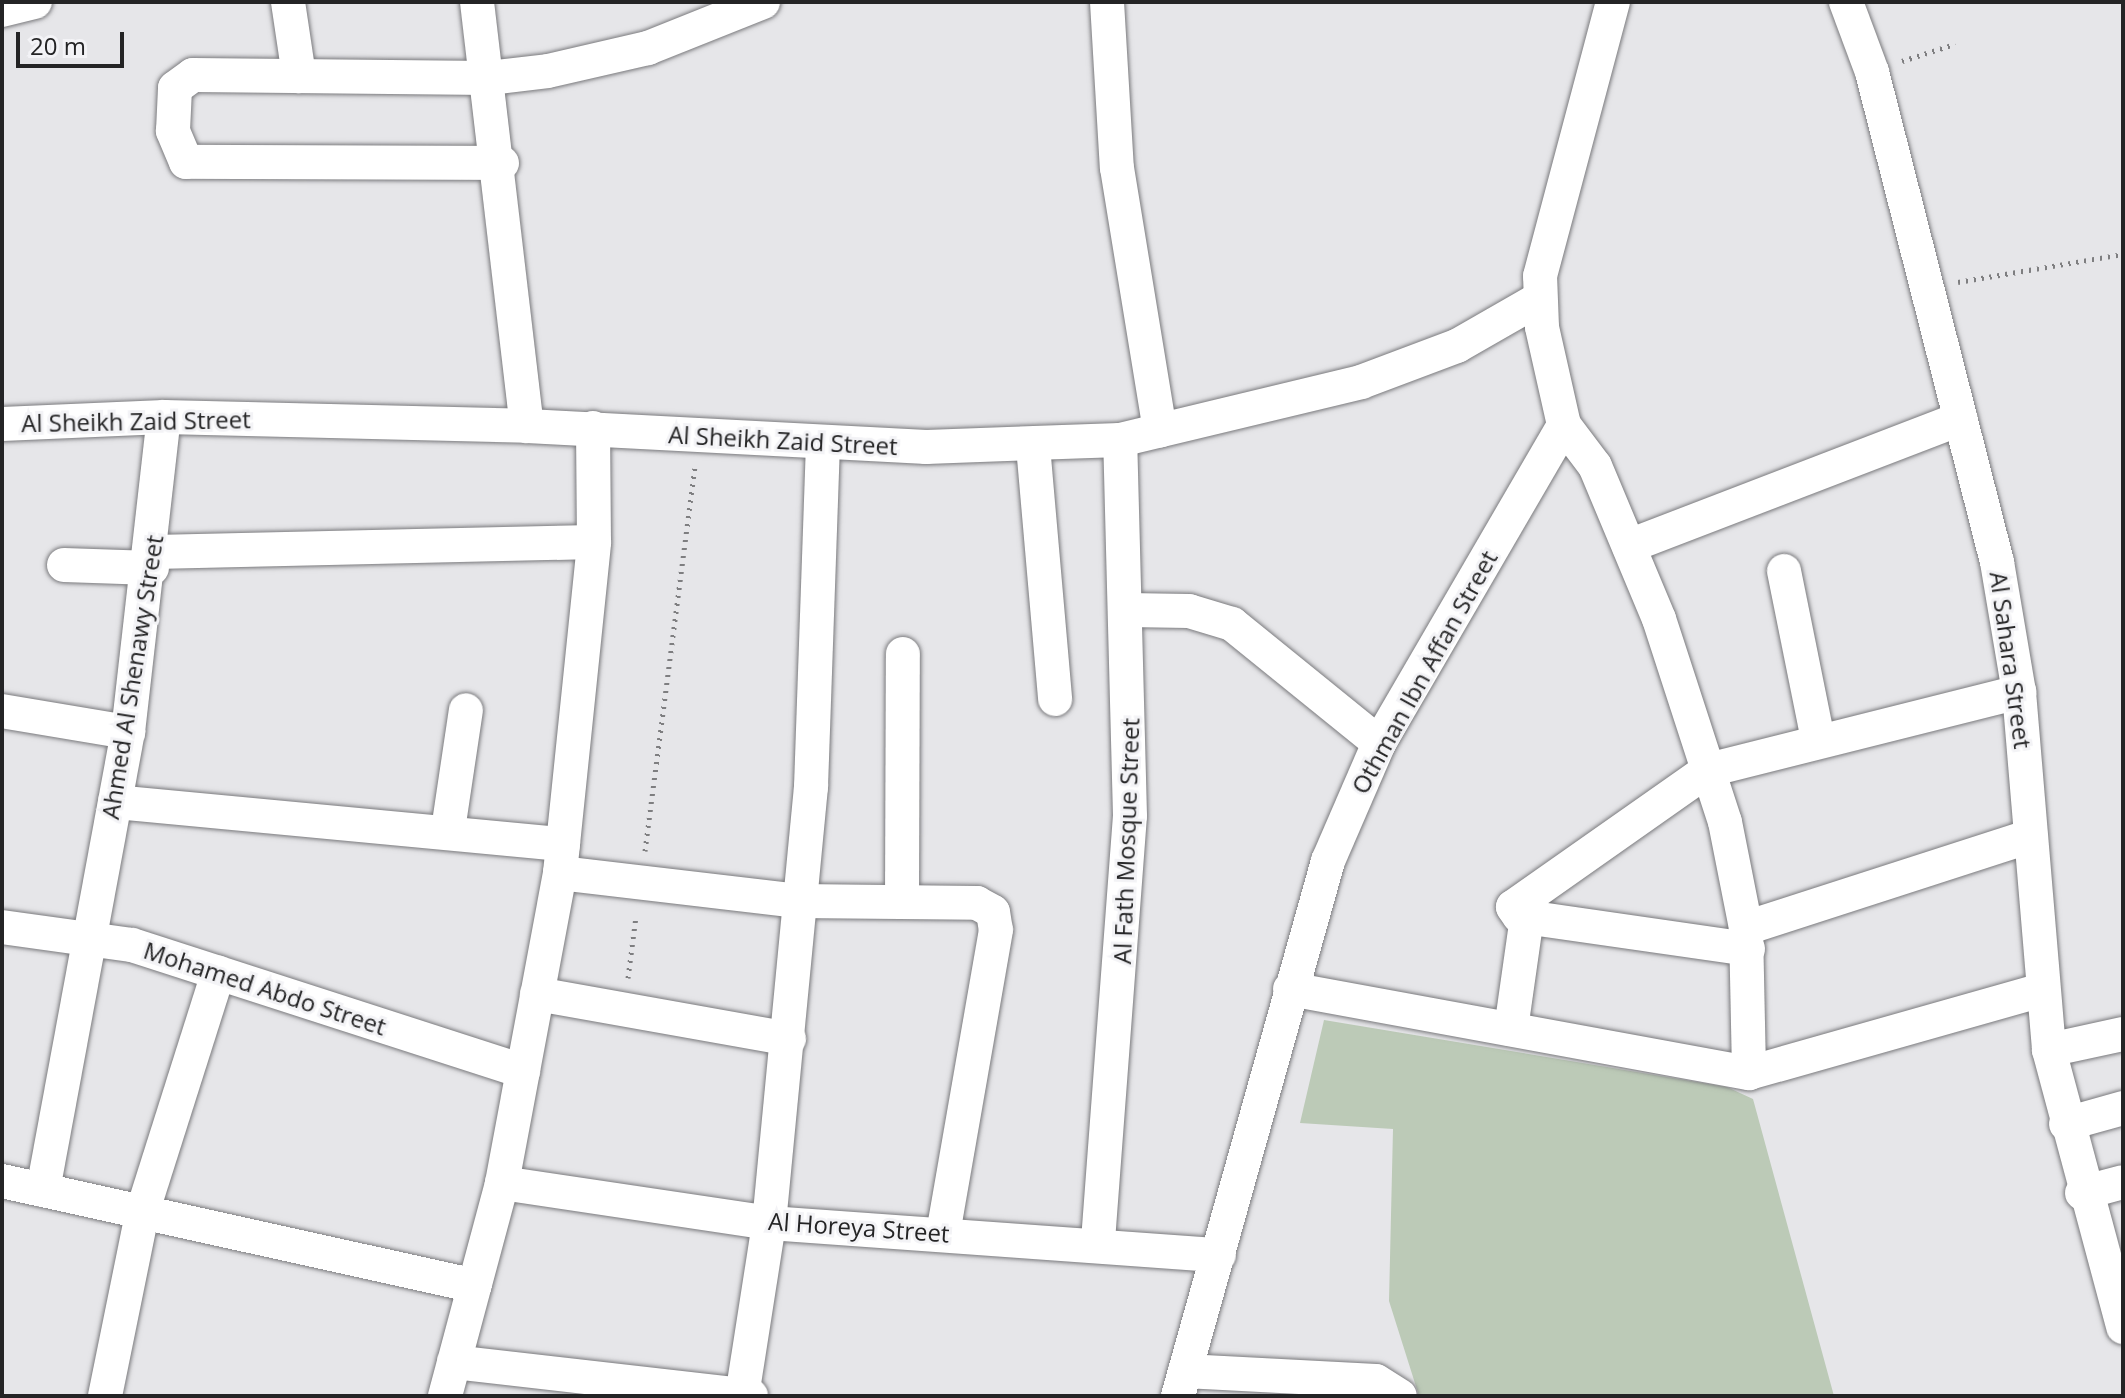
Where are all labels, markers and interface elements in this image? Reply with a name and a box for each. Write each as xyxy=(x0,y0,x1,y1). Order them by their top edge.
scale bar xyxy=(20,16,128,66)
text: 20 m xyxy=(30,29,86,62)
street label: Al Sheikh Zaid Street xyxy=(21,405,251,437)
street label: Al Sheikh Zaid Street xyxy=(668,420,898,460)
street label: Ahmed Al Shenawy Street xyxy=(95,533,169,821)
street label: Othman Ibn Affan Street xyxy=(1345,545,1503,799)
street label: Al Sahara Street xyxy=(1984,570,2038,750)
street label: Al Fath Mosque Street xyxy=(1107,717,1145,965)
street label: Mohamed Abdo Street xyxy=(140,935,390,1041)
street label: Al Horeya Street xyxy=(767,1206,951,1248)

